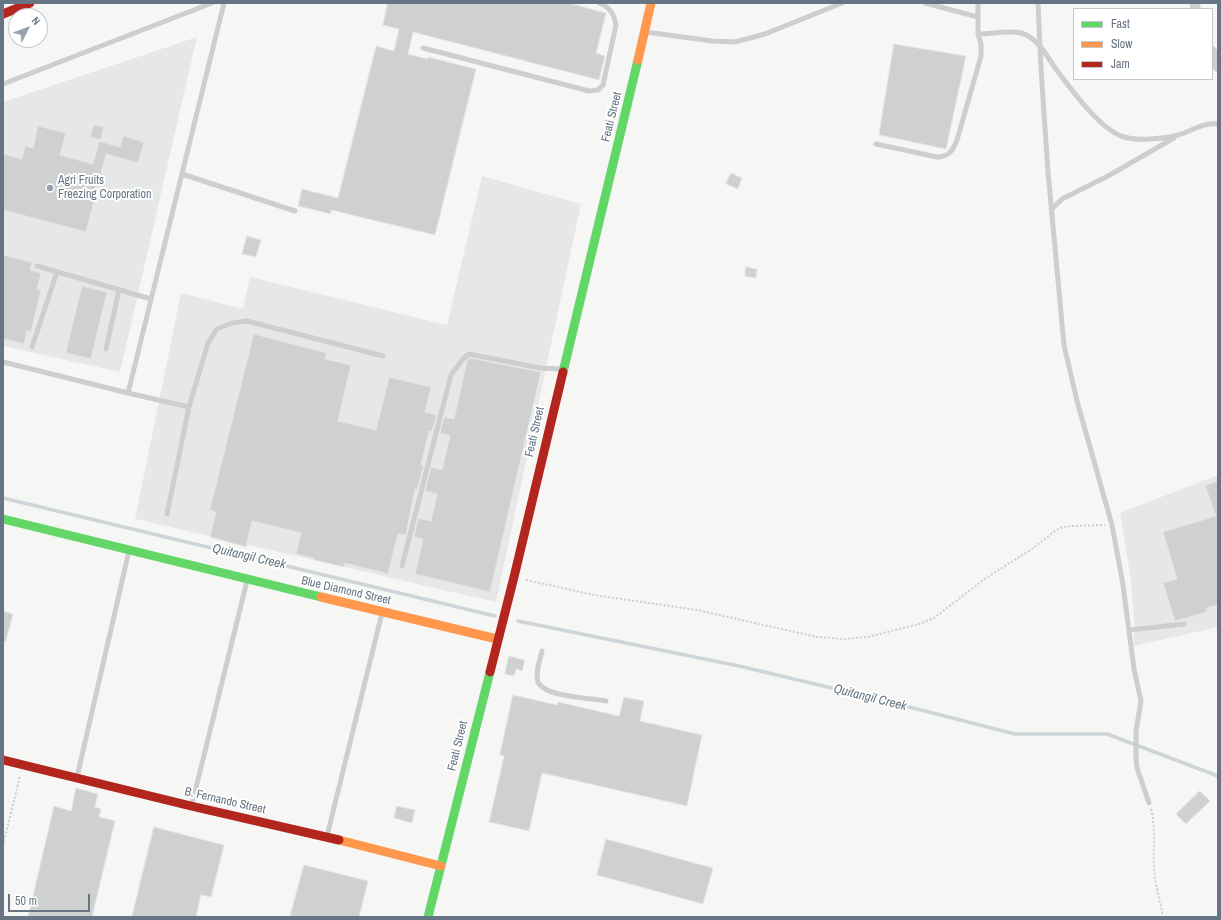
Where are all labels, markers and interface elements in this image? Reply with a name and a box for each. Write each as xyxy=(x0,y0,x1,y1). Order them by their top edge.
north arrow xyxy=(8,8,48,48)
legend xyxy=(1073,8,1213,80)
text: N xyxy=(29,14,44,28)
text: Fast xyxy=(1111,16,1130,32)
text: Slow xyxy=(1111,36,1132,52)
text: Jam xyxy=(1111,56,1130,72)
street label: Feati Street xyxy=(599,91,625,143)
place label: Agri Fruits Freezing Corporation xyxy=(58,174,152,202)
marker: Agri Fruits Freezing Corporation xyxy=(45,183,55,193)
street label: Feati Street xyxy=(522,406,548,458)
water label: Quitangil Creek xyxy=(211,541,287,573)
street label: Blue Diamond Street xyxy=(300,574,392,608)
water label: Quitangil Creek xyxy=(832,681,908,715)
street label: Feati Street xyxy=(445,720,471,772)
street label: B. Fernando Street xyxy=(183,785,267,817)
scale bar xyxy=(10,886,92,912)
text: 50 m xyxy=(15,893,37,909)

